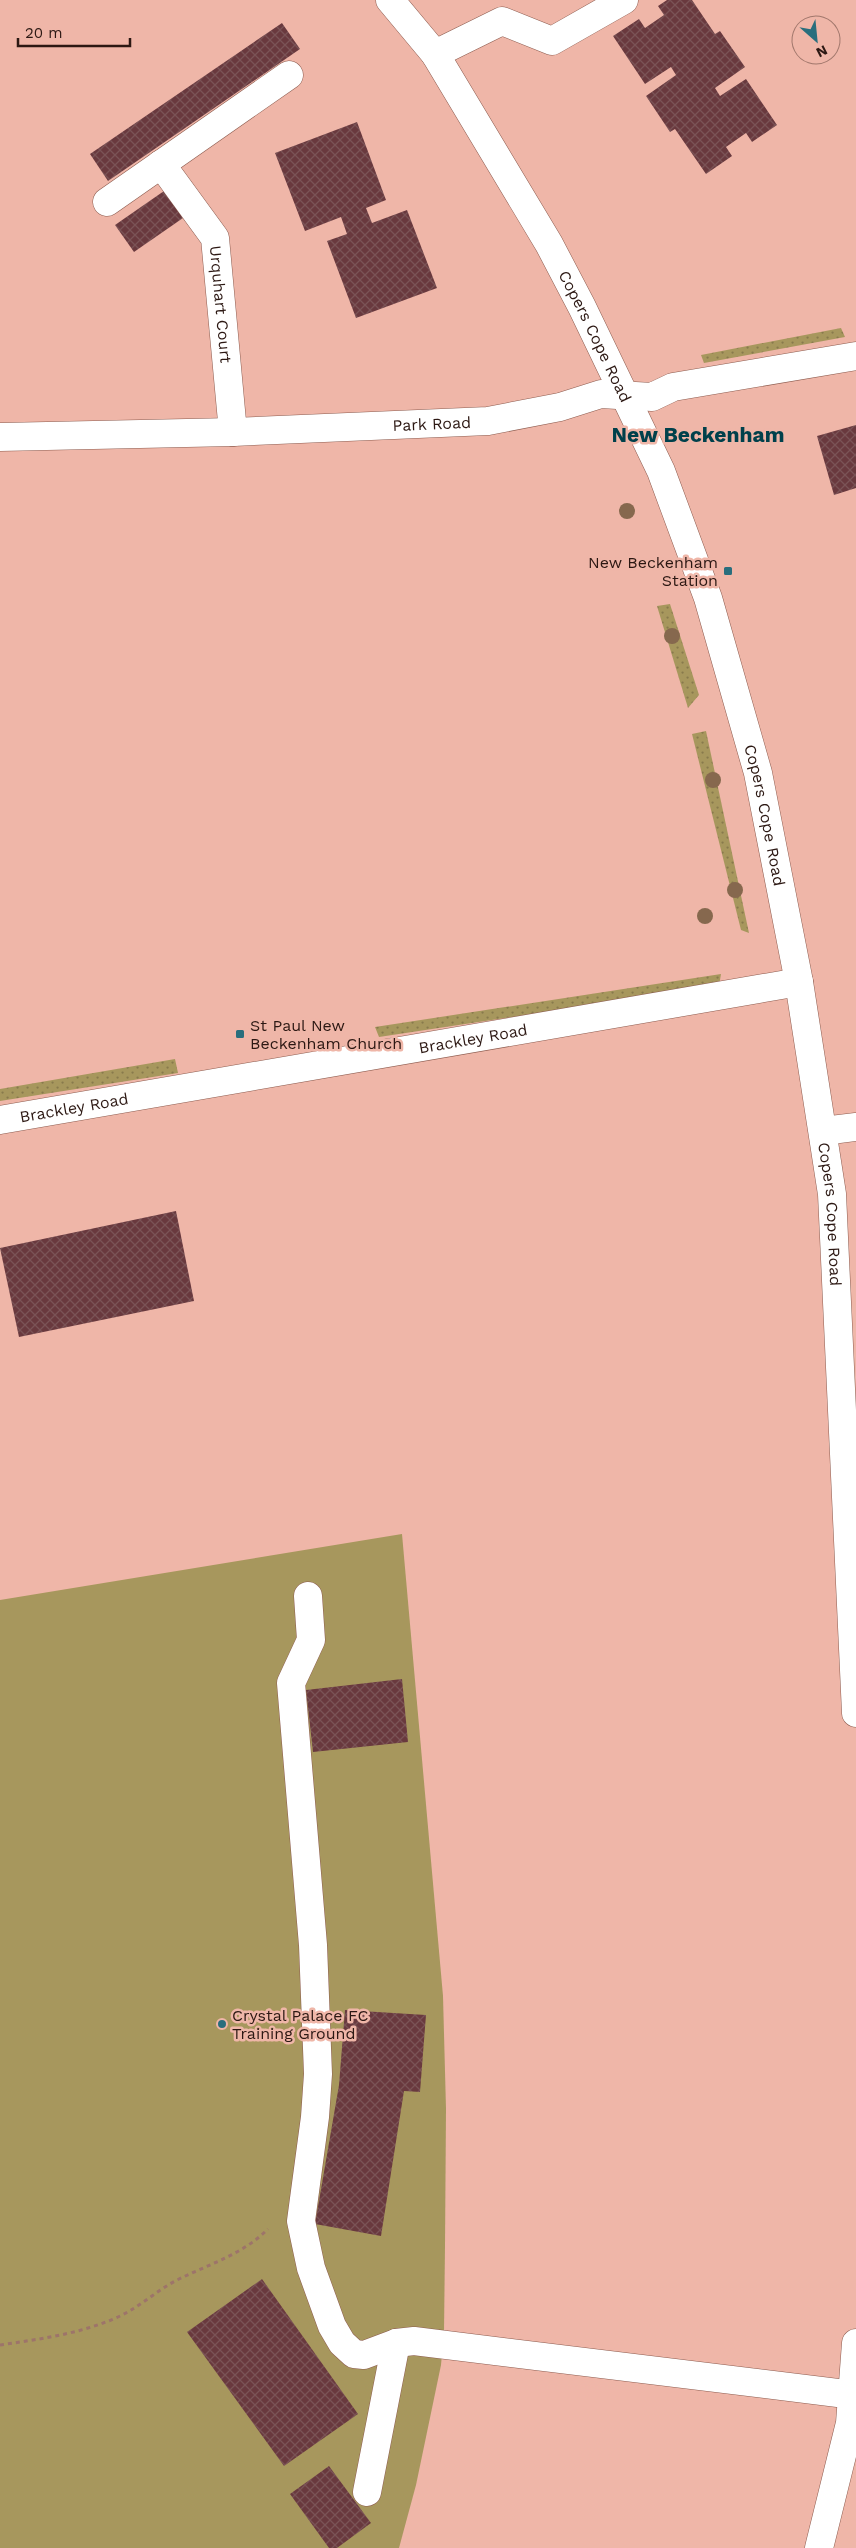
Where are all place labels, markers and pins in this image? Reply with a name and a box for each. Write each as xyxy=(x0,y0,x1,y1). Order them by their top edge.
place label: New Beckenham Station xyxy=(588,553,718,590)
marker: New Beckenham Station xyxy=(722,565,734,577)
place label: St Paul New Beckenham Church xyxy=(250,1016,402,1053)
marker: St Paul New Beckenham Church xyxy=(234,1028,246,1040)
place label: Crystal Palace FC Training Ground xyxy=(232,2006,369,2043)
marker: Crystal Palace FC Training Ground xyxy=(216,2018,228,2030)

